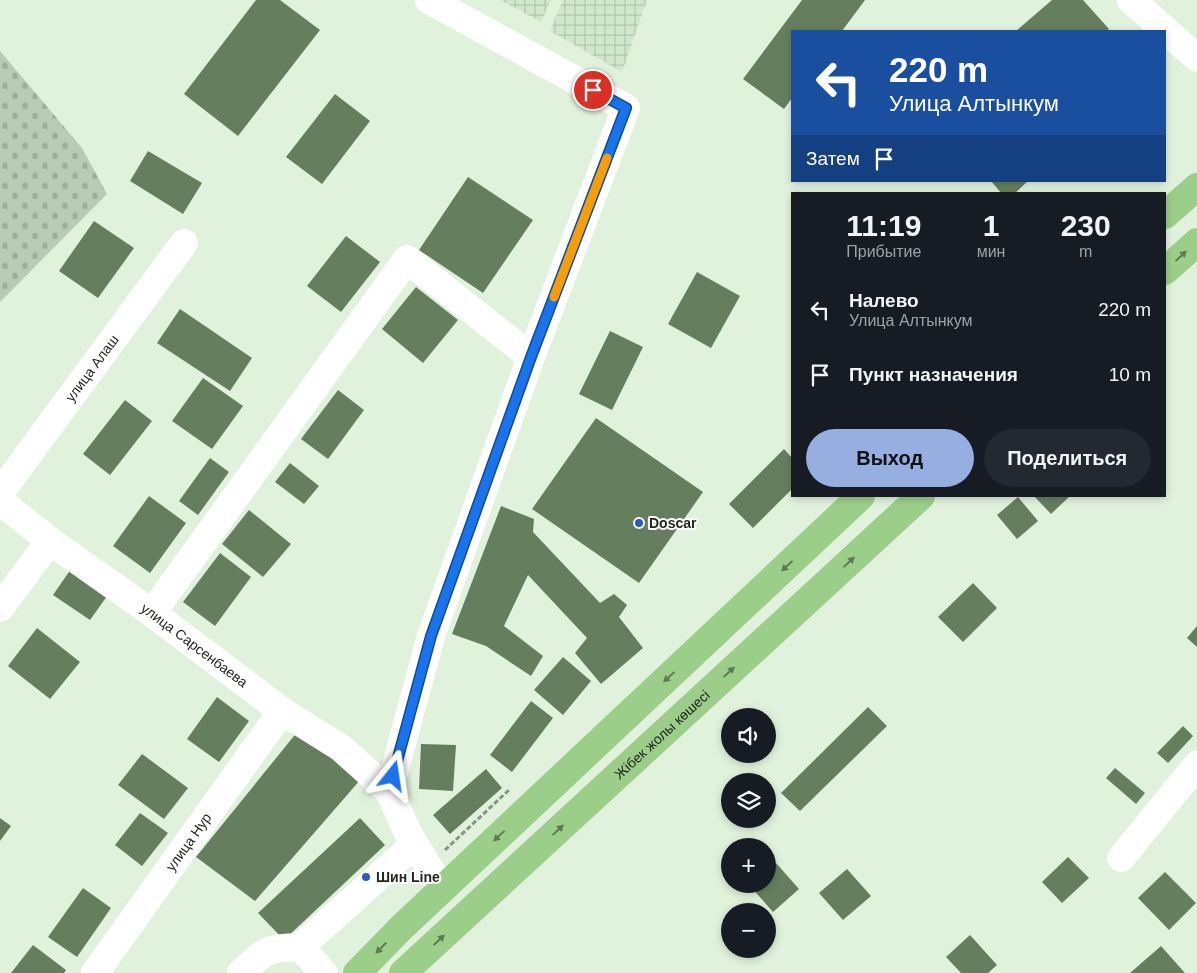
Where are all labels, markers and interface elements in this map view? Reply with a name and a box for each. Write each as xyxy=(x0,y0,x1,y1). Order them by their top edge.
icon: left xyxy=(806,50,871,115)
text: 220 m xyxy=(889,50,988,89)
pin xyxy=(572,69,614,111)
icon: arrive xyxy=(579,76,607,104)
text: Улица Алтынкум xyxy=(889,91,1059,116)
icon: arrive xyxy=(870,145,898,173)
text: Затем xyxy=(806,148,860,169)
text: 11:19 xyxy=(846,209,921,242)
text: 1 xyxy=(983,209,999,242)
text: 230 xyxy=(1061,209,1111,242)
text: Прибытие xyxy=(846,243,921,260)
text: мин xyxy=(977,243,1005,260)
text: m xyxy=(1079,243,1092,260)
one-way arrow xyxy=(1175,251,1187,262)
text: Налево xyxy=(849,290,919,311)
icon: left xyxy=(806,296,834,324)
text: 220 m xyxy=(1098,299,1151,320)
text: Улица Алтынкум xyxy=(849,312,973,329)
street label: улица Алаш xyxy=(62,332,122,405)
icon: arrive xyxy=(806,361,834,389)
text: Пункт назначения xyxy=(849,364,1018,385)
text: 10 m xyxy=(1109,364,1151,385)
button: Выход xyxy=(806,429,974,487)
button: Поделиться xyxy=(984,429,1151,487)
place label: Doscar xyxy=(649,515,697,531)
marker: Doscar xyxy=(633,517,645,529)
one-way arrow xyxy=(843,556,855,568)
one-way arrow xyxy=(781,560,793,572)
street label: улица Сарсенбаева xyxy=(138,600,251,690)
one-way arrow xyxy=(723,666,735,678)
one-way arrow xyxy=(663,671,675,683)
street label: Жібек жолы көшесі xyxy=(611,687,713,782)
map controls xyxy=(721,708,776,958)
button: sound xyxy=(721,708,776,763)
position arrow xyxy=(366,749,418,801)
button: layers xyxy=(721,773,776,828)
street label: улица Нур xyxy=(163,810,215,874)
one-way arrow xyxy=(552,824,564,836)
one-way arrow xyxy=(493,830,505,842)
button: + xyxy=(721,838,776,893)
place label: Шин Line xyxy=(376,869,440,885)
marker: Шин Line xyxy=(360,871,372,883)
button: − xyxy=(721,903,776,958)
one-way arrow xyxy=(432,934,444,946)
one-way arrow xyxy=(375,942,387,954)

